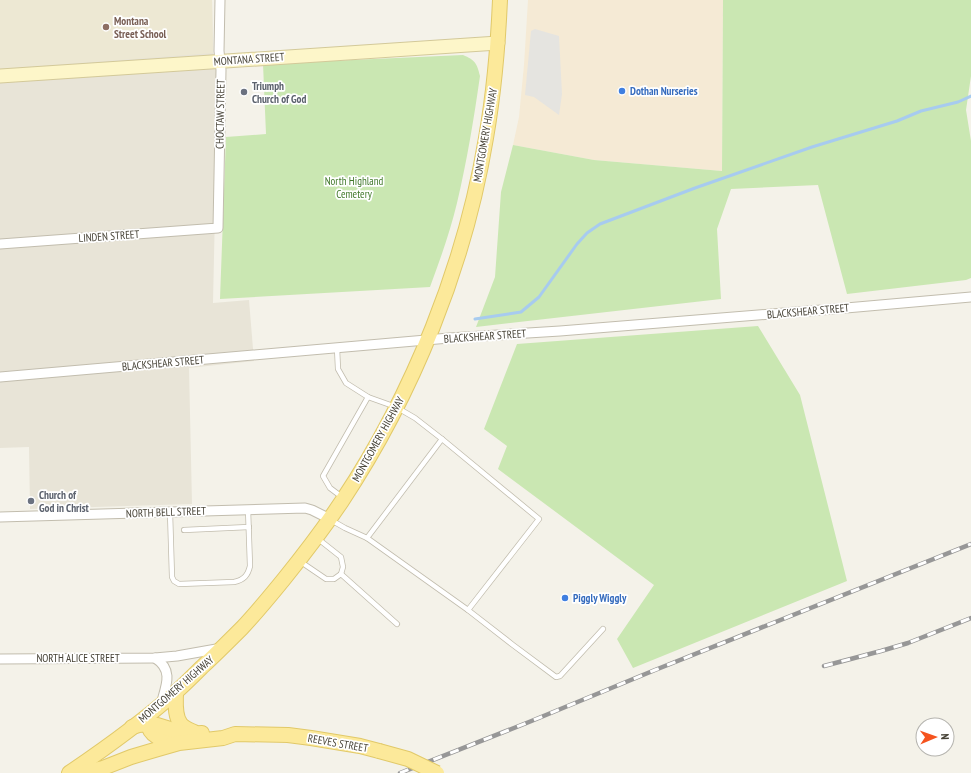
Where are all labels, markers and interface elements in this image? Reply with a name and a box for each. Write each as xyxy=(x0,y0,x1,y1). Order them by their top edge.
place label: Montana Street School xyxy=(114,14,167,41)
marker: Montana Street School xyxy=(101,22,111,32)
street label: MONTANA STREET xyxy=(213,50,285,68)
street label: CHOCTAW STREET xyxy=(212,79,228,149)
place label: Triumph Church of God xyxy=(252,79,306,106)
place label: Dothan Nurseries xyxy=(630,84,698,98)
marker: Dothan Nurseries xyxy=(617,86,627,96)
marker: Triumph Church of God xyxy=(239,87,249,97)
street label: MONTGOMERY HIGHWAY xyxy=(470,87,500,183)
park label: North Highland Cemetery xyxy=(325,174,384,201)
street label: LINDEN STREET xyxy=(78,227,140,245)
street label: BLACKSHEAR STREET xyxy=(766,300,850,322)
street label: BLACKSHEAR STREET xyxy=(443,326,527,346)
street label: BLACKSHEAR STREET xyxy=(121,352,205,374)
street label: MONTGOMERY HIGHWAY xyxy=(349,394,407,484)
place label: Church of God in Christ xyxy=(39,488,90,515)
marker: Church of God in Christ xyxy=(26,496,36,506)
street label: NORTH BELL STREET xyxy=(126,504,206,520)
place label: Piggly Wiggly xyxy=(573,591,627,605)
marker: Piggly Wiggly xyxy=(560,593,570,603)
street label: NORTH ALICE STREET xyxy=(36,651,120,665)
street label: MONTGOMERY HIGHWAY xyxy=(136,653,216,725)
north arrow xyxy=(915,717,955,757)
street label: REEVES STREET xyxy=(307,731,369,755)
text: N xyxy=(938,733,952,740)

